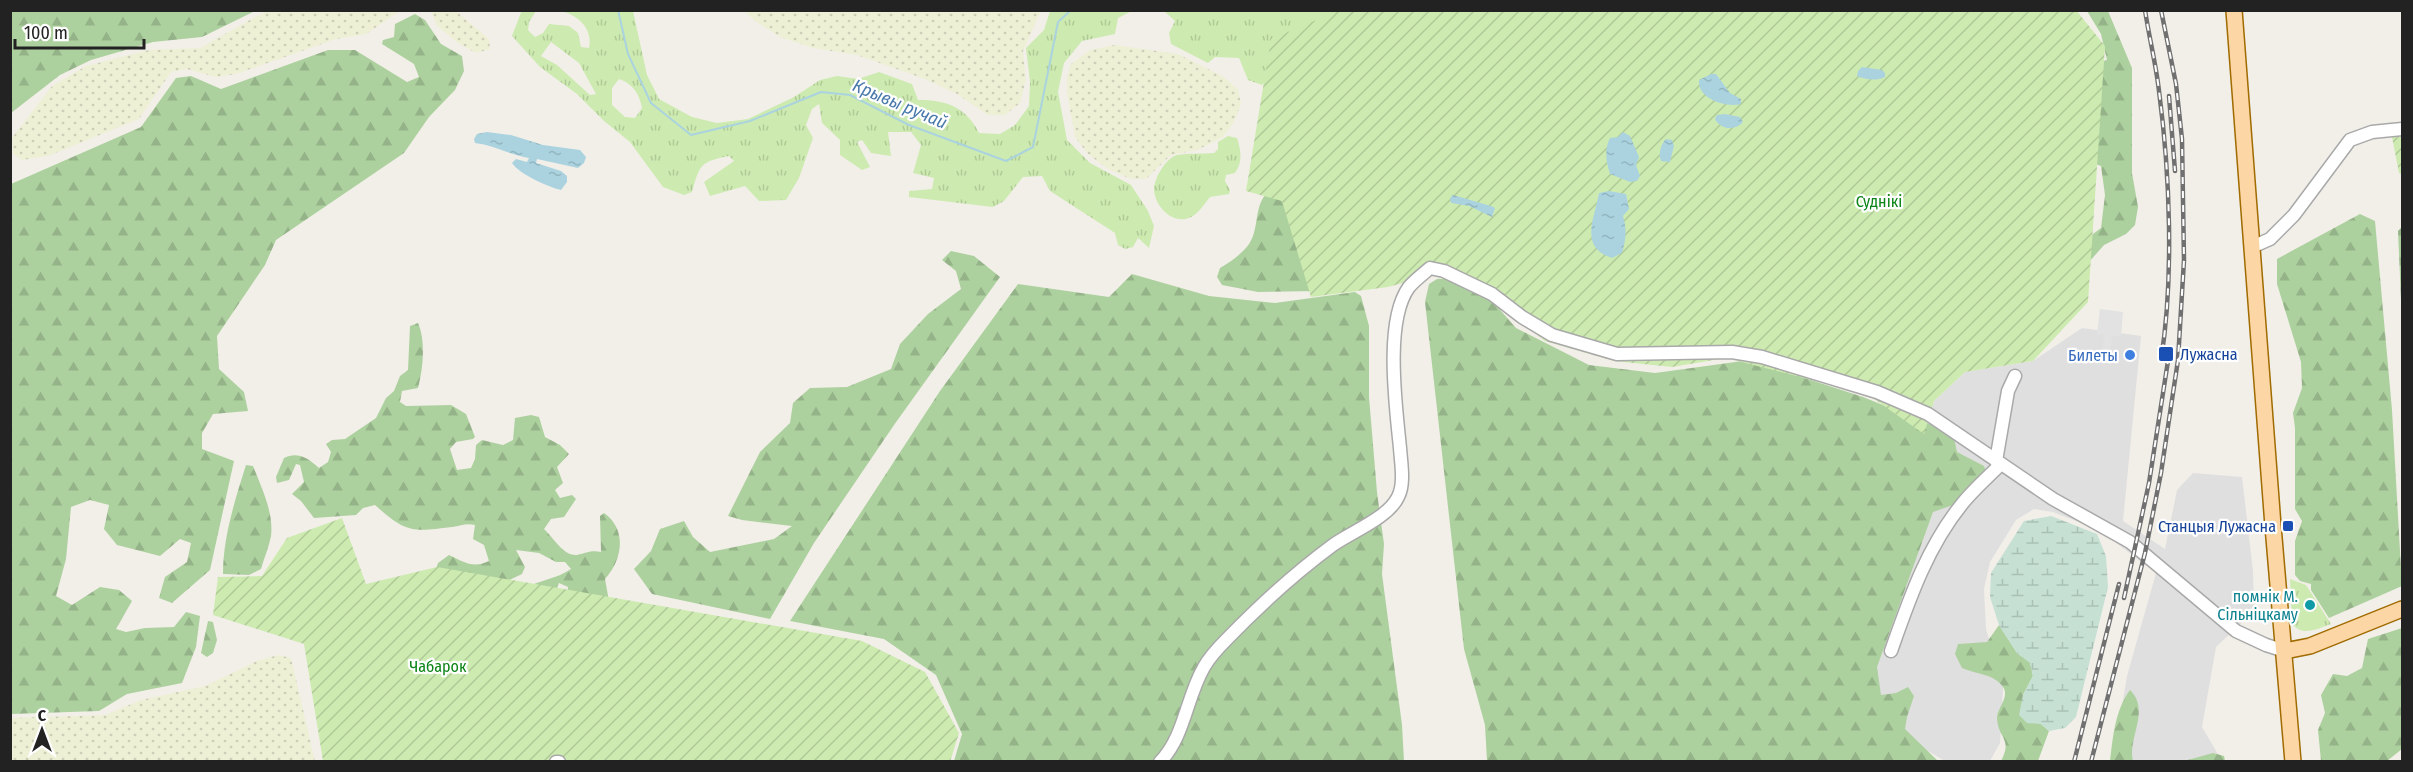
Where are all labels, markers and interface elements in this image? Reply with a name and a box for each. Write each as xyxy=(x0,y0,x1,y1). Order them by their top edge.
scale bar xyxy=(15,12,144,50)
text: 100 m xyxy=(24,22,68,44)
water label: Крывы ручай xyxy=(849,74,951,134)
park label: Суднікі xyxy=(1856,192,1902,211)
marker: Лужасна xyxy=(2157,345,2175,363)
place label: Лужасна xyxy=(2180,345,2238,364)
place label: Билеты xyxy=(2068,346,2118,365)
marker: Билеты xyxy=(2123,348,2137,362)
place label: Станцыя Лужасна xyxy=(2158,517,2276,536)
marker: Станцыя Лужасна xyxy=(2281,519,2295,533)
place label: помнік М. Сільніцкаму xyxy=(2217,587,2299,624)
marker: помнік М. Сільніцкаму xyxy=(2303,598,2317,612)
park label: Чабарок xyxy=(409,657,467,676)
north arrow xyxy=(12,700,72,760)
text: С xyxy=(38,706,47,725)

